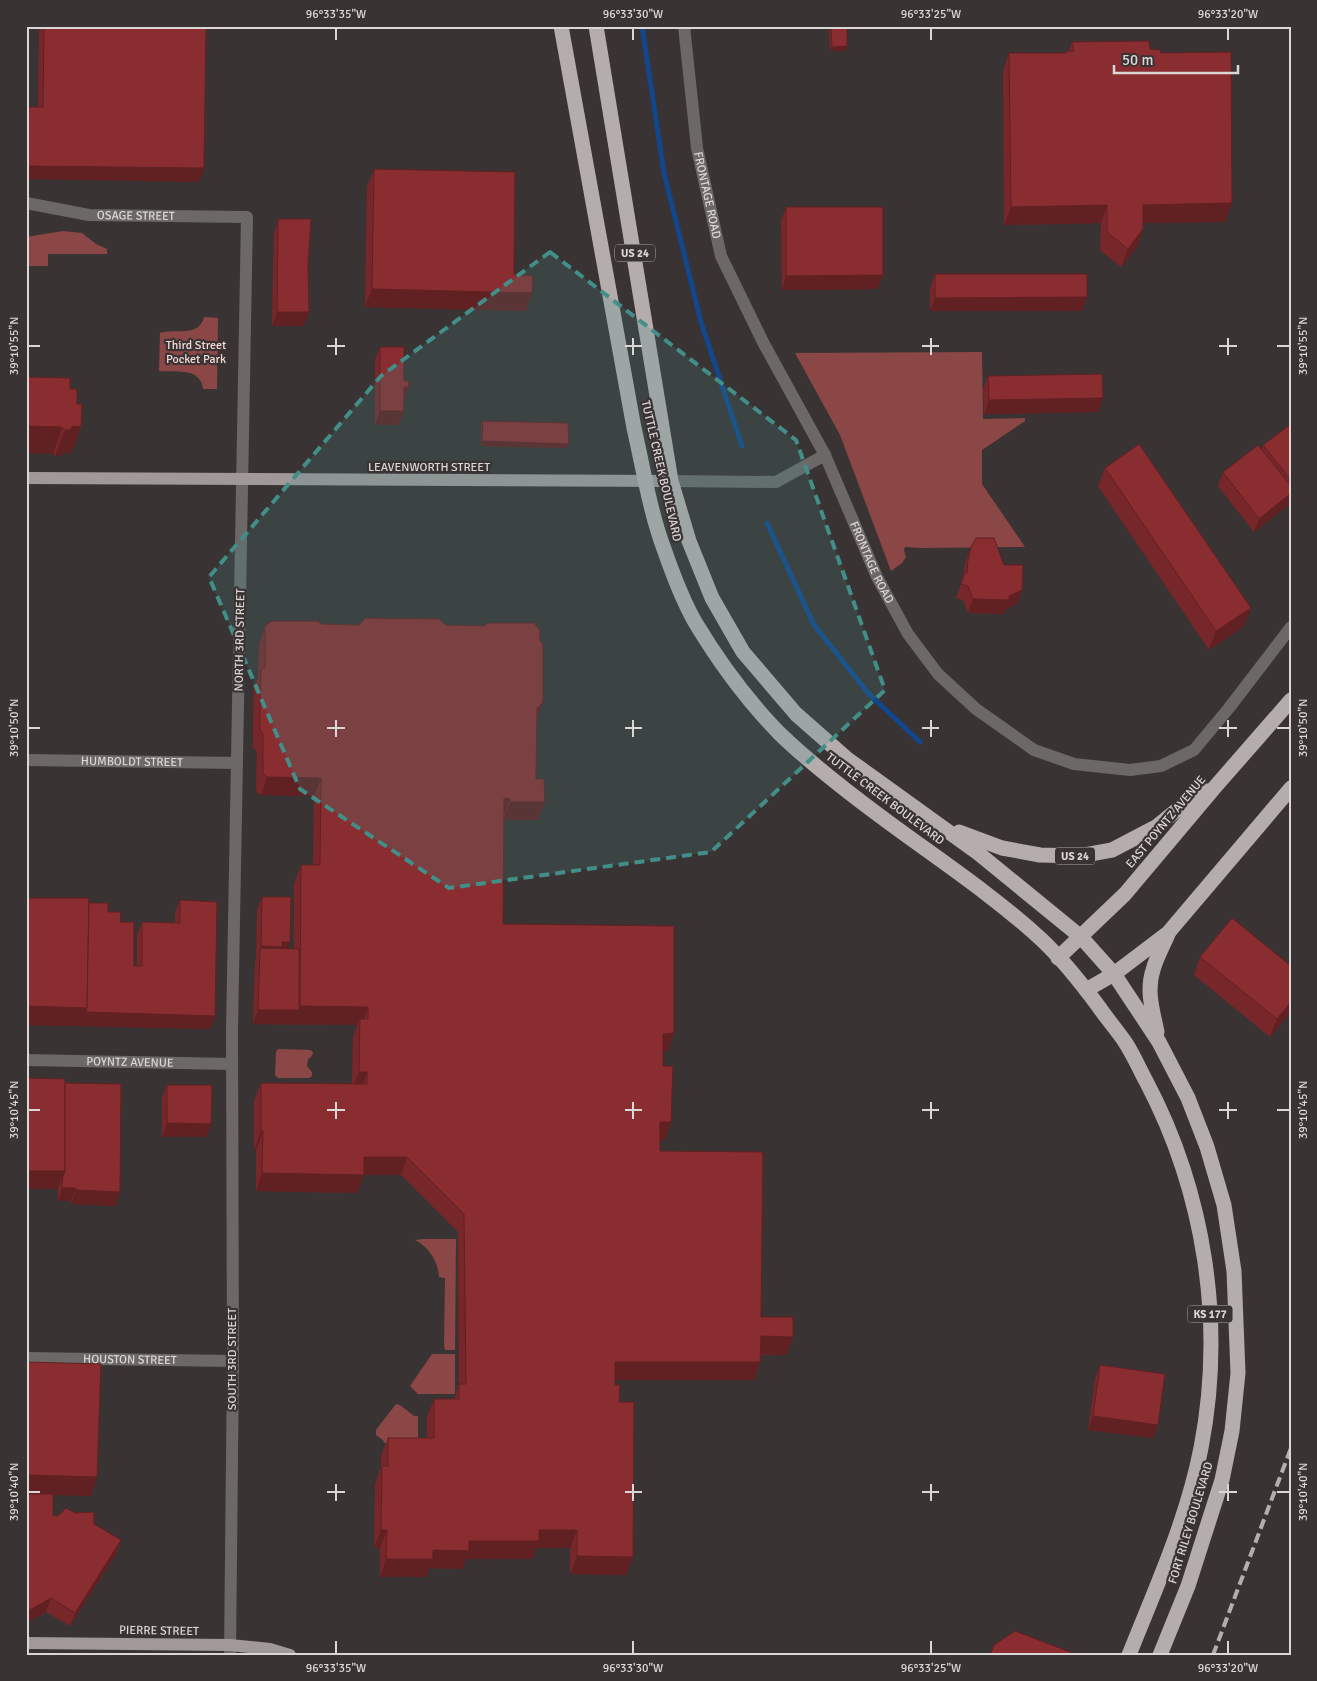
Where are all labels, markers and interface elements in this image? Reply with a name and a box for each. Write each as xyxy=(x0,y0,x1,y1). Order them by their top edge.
text: 96°33'35"W xyxy=(306,7,366,22)
text: 96°33'30"W xyxy=(603,7,663,22)
text: 96°33'25"W xyxy=(901,7,961,22)
text: 96°33'20"W xyxy=(1198,7,1258,22)
scale bar xyxy=(1114,42,1238,74)
text: 50 m xyxy=(1122,51,1153,69)
street label: FRONTAGE ROAD xyxy=(691,150,724,240)
street label: OSAGE STREET xyxy=(97,208,175,224)
road number: US 24 xyxy=(615,244,655,262)
text: 39°10'55"N xyxy=(7,317,22,375)
text: 39°10'55"N xyxy=(1296,317,1311,375)
park label: Third Street Pocket Park xyxy=(166,338,226,367)
street label: TUTTLE CREEK BOULEVARD xyxy=(637,399,685,543)
street label: LEAVENWORTH STREET xyxy=(368,460,490,475)
street label: FRONTAGE ROAD xyxy=(847,519,897,606)
street label: NORTH 3RD STREET xyxy=(232,588,248,692)
text: 39°10'50"N xyxy=(7,699,22,757)
text: 39°10'50"N xyxy=(1296,699,1311,757)
street label: TUTTLE CREEK BOULEVARD xyxy=(823,750,947,848)
street label: HUMBOLDT STREET xyxy=(81,753,183,770)
street label: EAST POYNTZ AVENUE xyxy=(1123,772,1209,871)
road number: US 24 xyxy=(1055,848,1095,864)
street label: POYNTZ AVENUE xyxy=(86,1054,174,1070)
text: 39°10'45"N xyxy=(7,1081,22,1139)
text: 39°10'45"N xyxy=(1296,1081,1311,1139)
road number: KS 177 xyxy=(1188,1306,1232,1322)
street label: SOUTH 3RD STREET xyxy=(225,1308,240,1410)
street label: HOUSTON STREET xyxy=(83,1351,177,1368)
street label: FORT RILEY BOULEVARD xyxy=(1165,1460,1217,1586)
text: 39°10'40"N xyxy=(7,1463,22,1521)
text: 39°10'40"N xyxy=(1296,1463,1311,1521)
street label: PIERRE STREET xyxy=(119,1623,199,1639)
text: 96°33'35"W xyxy=(306,1661,366,1676)
text: 96°33'30"W xyxy=(603,1661,663,1676)
text: 96°33'25"W xyxy=(901,1661,961,1676)
text: 96°33'20"W xyxy=(1198,1661,1258,1676)

